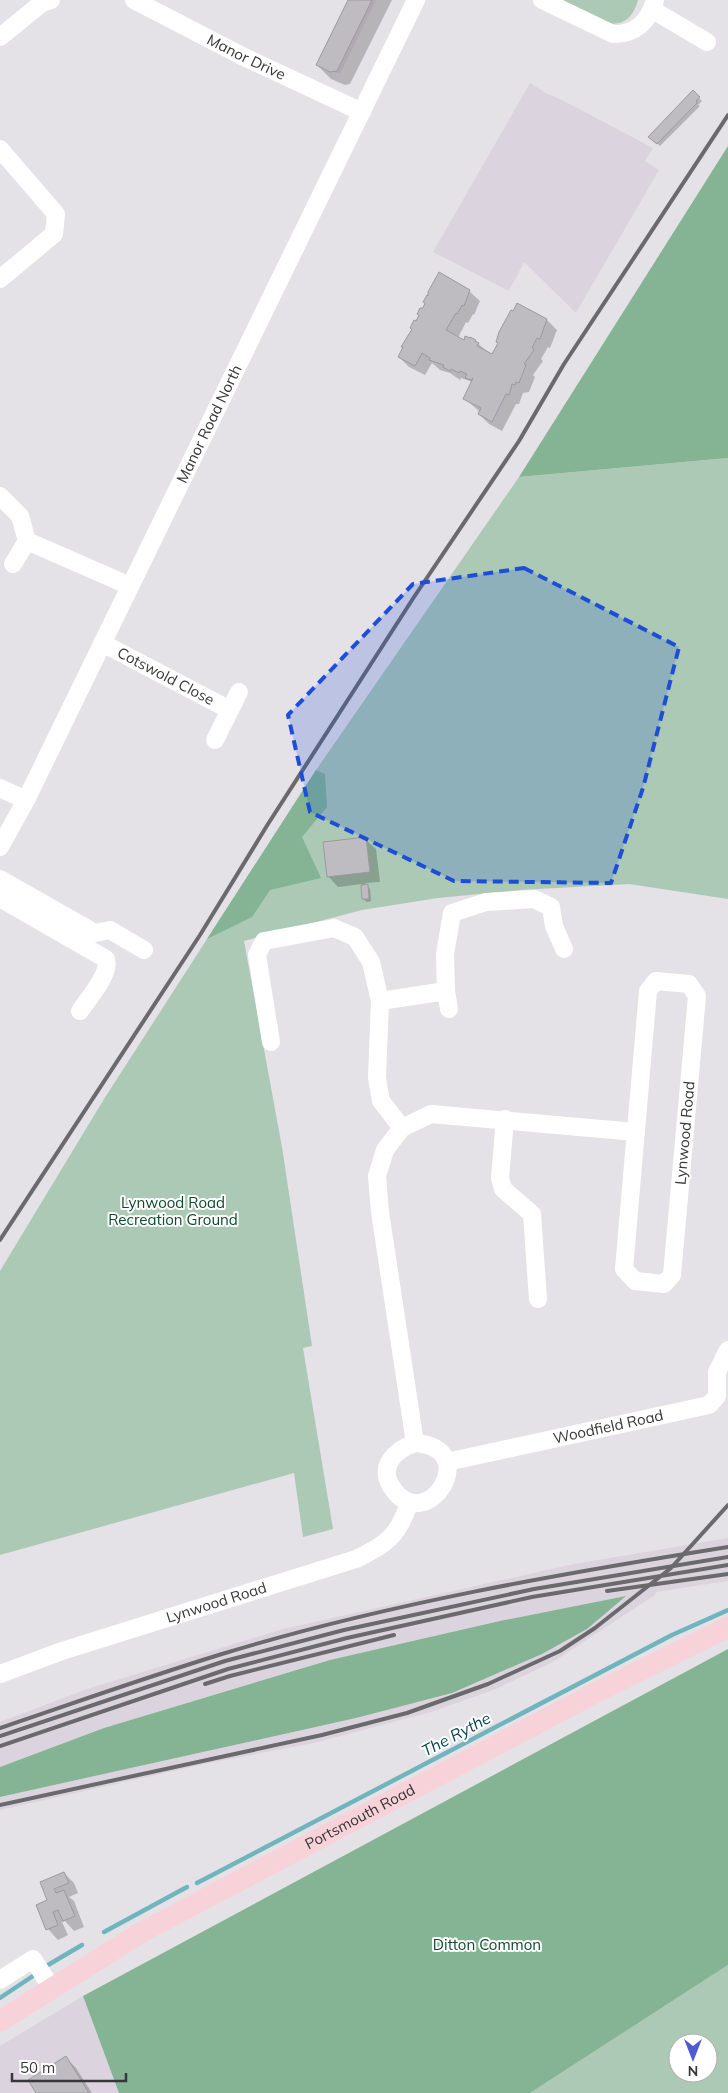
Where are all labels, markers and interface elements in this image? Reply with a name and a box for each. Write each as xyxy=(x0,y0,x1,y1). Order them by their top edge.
street label: Manor Drive xyxy=(204,30,289,84)
street label: Manor Road North xyxy=(172,362,246,486)
street label: Cotswold Close xyxy=(114,643,218,709)
street label: Lynwood Road xyxy=(671,1080,698,1186)
park label: Lynwood Road Recreation Ground xyxy=(108,1193,238,1229)
street label: Woodfield Road xyxy=(551,1405,665,1448)
street label: Lynwood Road xyxy=(164,1578,269,1627)
water label: The Rythe xyxy=(418,1707,494,1761)
street label: Portsmouth Road xyxy=(301,1780,418,1853)
park label: Ditton Common xyxy=(433,1935,541,1954)
north arrow xyxy=(668,2033,718,2083)
scale bar xyxy=(12,2050,126,2082)
text: 50 m xyxy=(20,2058,55,2077)
text: N xyxy=(688,2062,698,2080)

